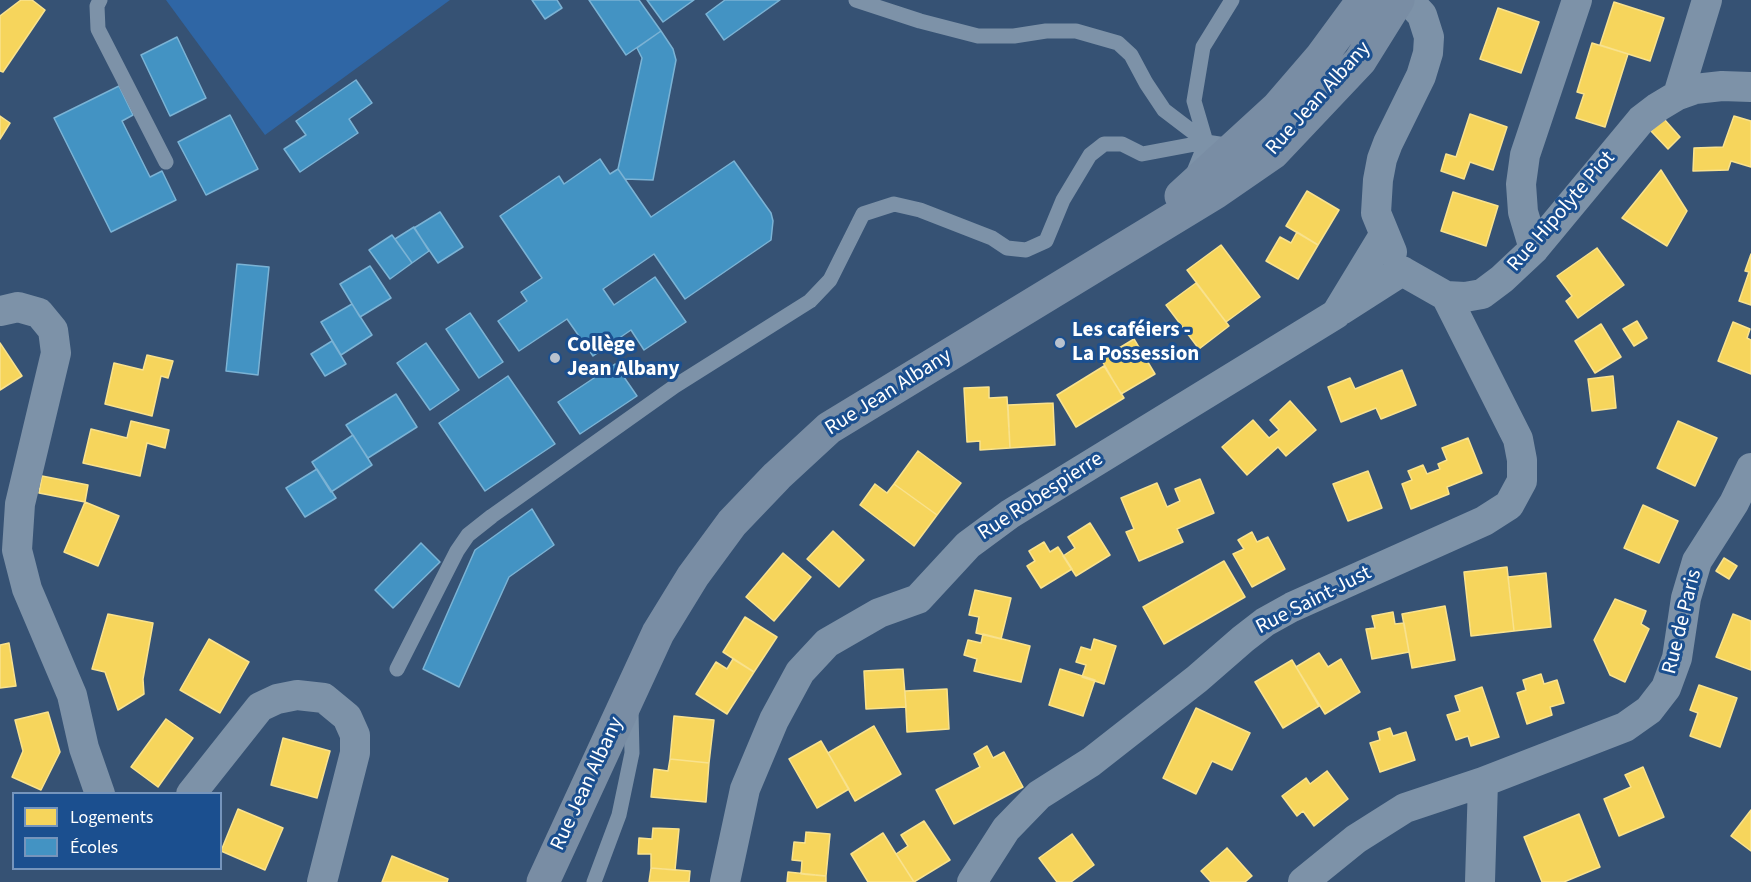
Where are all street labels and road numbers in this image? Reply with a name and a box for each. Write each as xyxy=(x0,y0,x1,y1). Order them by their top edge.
street label: Rue Jean Albany xyxy=(1261,37,1377,161)
street label: Rue Hipolyte Piot xyxy=(1503,147,1621,277)
street label: Rue Jean Albany xyxy=(821,344,957,442)
street label: Rue Robespierre xyxy=(974,447,1108,547)
street label: Rue Saint-Just xyxy=(1252,561,1376,641)
street label: Rue de Paris xyxy=(1658,567,1708,677)
street label: Rue Jean Albany xyxy=(546,713,630,855)

